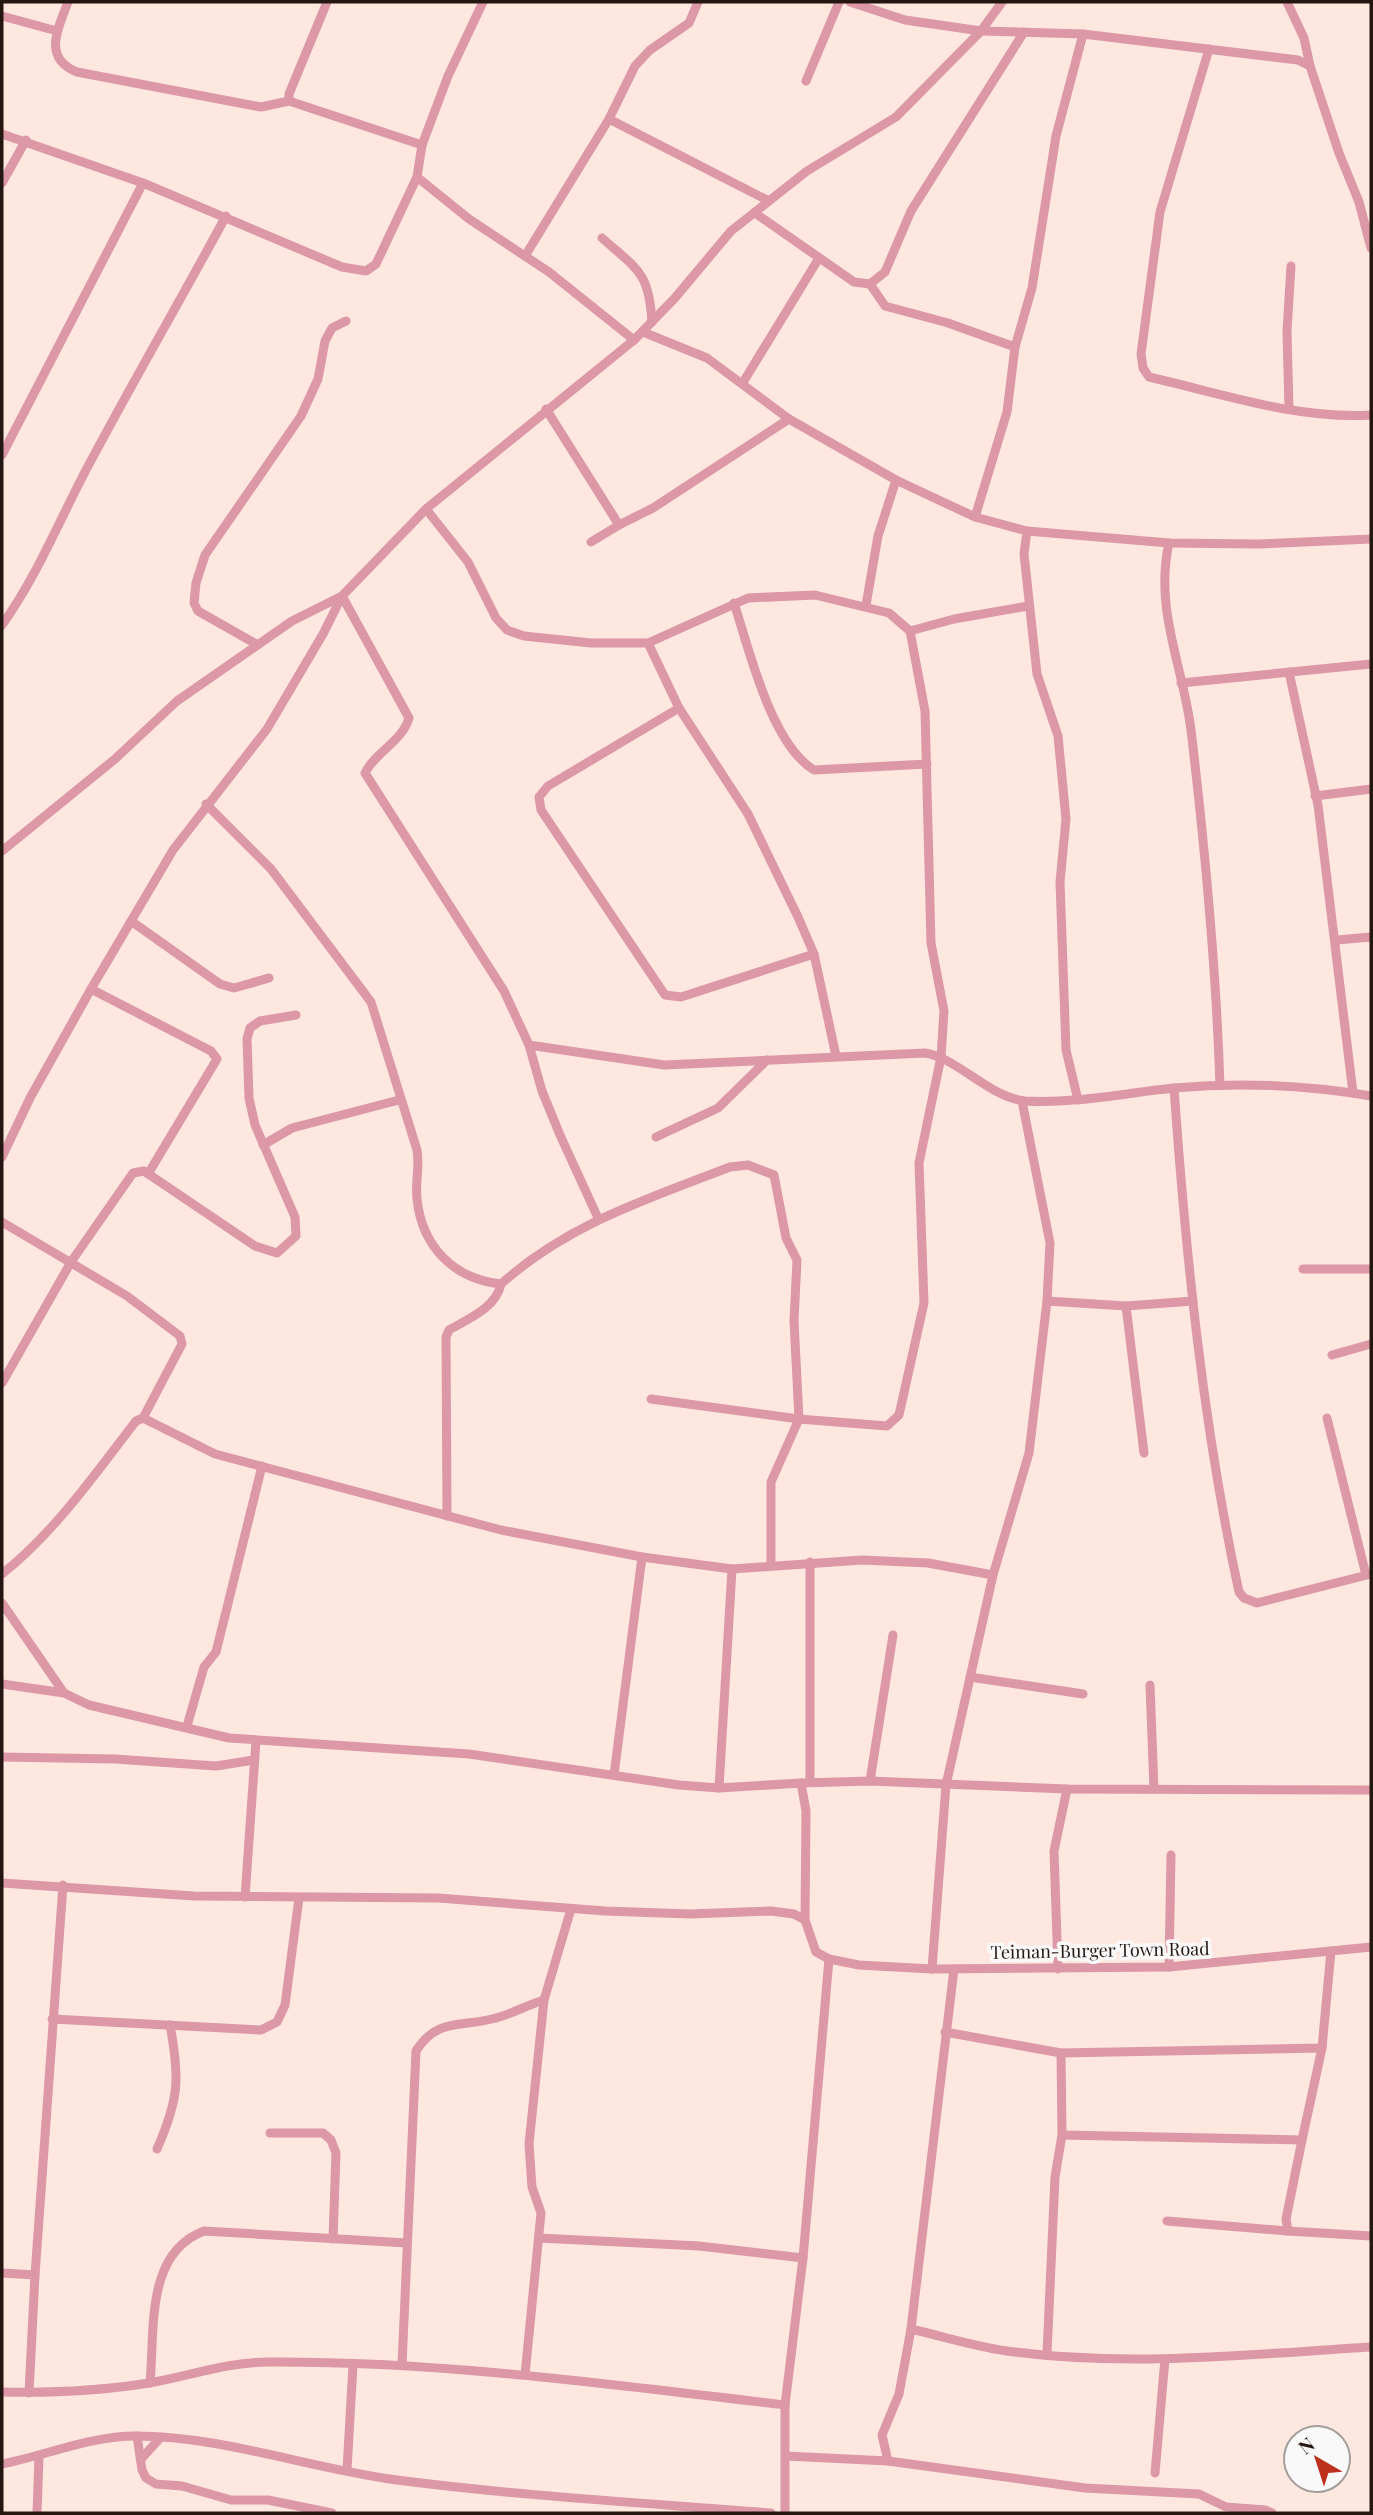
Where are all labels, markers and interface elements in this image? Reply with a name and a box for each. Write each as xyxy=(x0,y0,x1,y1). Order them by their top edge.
street label: Teiman-Burger Town Road xyxy=(990,1936,1210,1964)
north arrow xyxy=(1282,2424,1352,2494)
text: N xyxy=(1292,2430,1319,2459)

